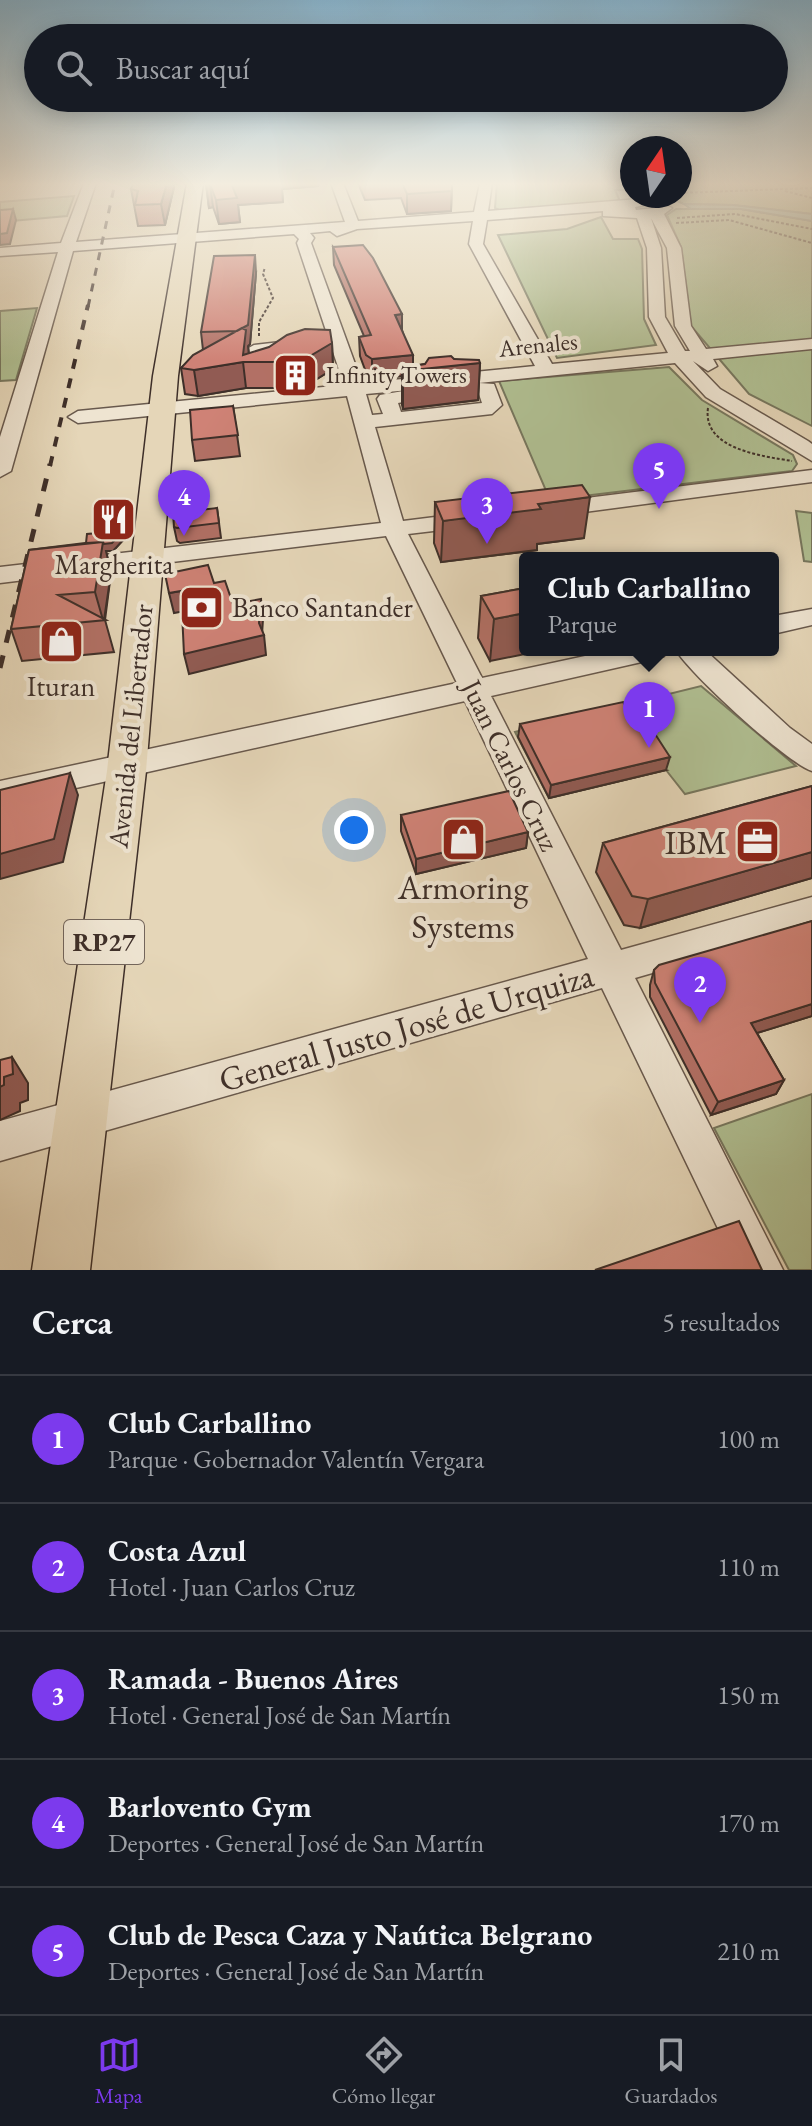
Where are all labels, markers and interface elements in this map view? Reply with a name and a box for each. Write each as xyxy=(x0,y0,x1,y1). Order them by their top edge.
search box xyxy=(24,24,788,112)
icon: search xyxy=(52,46,96,90)
text: Buscar aquí xyxy=(116,49,250,88)
north arrow xyxy=(620,136,692,208)
street label: Arenales xyxy=(496,325,579,364)
building icon: Infinity Towers xyxy=(271,351,319,399)
place label: Infinity Towers xyxy=(326,359,467,390)
pin: 5 xyxy=(633,443,685,509)
pin: 4 xyxy=(158,470,210,536)
pin: 3 xyxy=(461,478,513,544)
restaurant icon: Margherita xyxy=(90,495,138,543)
place label: Margherita xyxy=(55,546,174,582)
popup xyxy=(519,552,779,656)
text: Club Carballino xyxy=(547,568,751,607)
bank icon: Banco Santander xyxy=(177,583,225,631)
place label: Banco Santander xyxy=(232,589,414,625)
street label: Avenida del Libertador xyxy=(99,602,161,851)
text: Parque xyxy=(547,607,617,641)
shop icon: Ituran xyxy=(37,618,85,666)
place label: Ituran xyxy=(27,668,95,704)
street label: Juan Carlos Cruz xyxy=(453,672,568,857)
pin: 1 xyxy=(623,682,675,748)
your location xyxy=(334,810,374,850)
shop icon: Armoring Systems xyxy=(439,815,487,863)
office icon: IBM xyxy=(734,818,782,866)
place label: IBM xyxy=(665,820,727,864)
place label: Armoring Systems xyxy=(397,865,529,948)
road number: RP27 xyxy=(64,920,144,964)
street label: General Justo José de Urquiza xyxy=(214,952,599,1102)
pin: 2 xyxy=(674,957,726,1023)
text: Cerca xyxy=(32,1300,112,1344)
text: 5 resultados xyxy=(662,1305,780,1339)
text: Club Carballino xyxy=(108,1403,311,1442)
text: 1 xyxy=(51,1422,65,1456)
text: 100 m xyxy=(717,1422,780,1456)
text: Parque · Gobernador Valentín Vergara xyxy=(108,1442,484,1476)
text: Costa Azul xyxy=(108,1531,246,1570)
text: 2 xyxy=(51,1550,65,1584)
text: 110 m xyxy=(717,1550,780,1584)
text: Hotel · Juan Carlos Cruz xyxy=(108,1570,355,1604)
text: Ramada - Buenos Aires xyxy=(108,1659,398,1698)
text: 3 xyxy=(51,1678,65,1712)
text: 150 m xyxy=(717,1678,780,1712)
text: Hotel · General José de San Martín xyxy=(108,1698,451,1732)
text: Barlovento Gym xyxy=(108,1787,312,1826)
text: 4 xyxy=(51,1806,65,1840)
text: 170 m xyxy=(717,1806,780,1840)
text: Deportes · General José de San Martín xyxy=(108,1826,484,1860)
text: Club de Pesca Caza y Naútica Belgrano xyxy=(108,1915,592,1954)
text: 5 xyxy=(51,1934,65,1968)
text: 210 m xyxy=(717,1934,780,1968)
text: Deportes · General José de San Martín xyxy=(108,1954,484,1988)
tab: Mapa xyxy=(95,2033,143,2110)
tab: Cómo llegar xyxy=(332,2033,435,2110)
tab: Guardados xyxy=(625,2033,717,2110)

